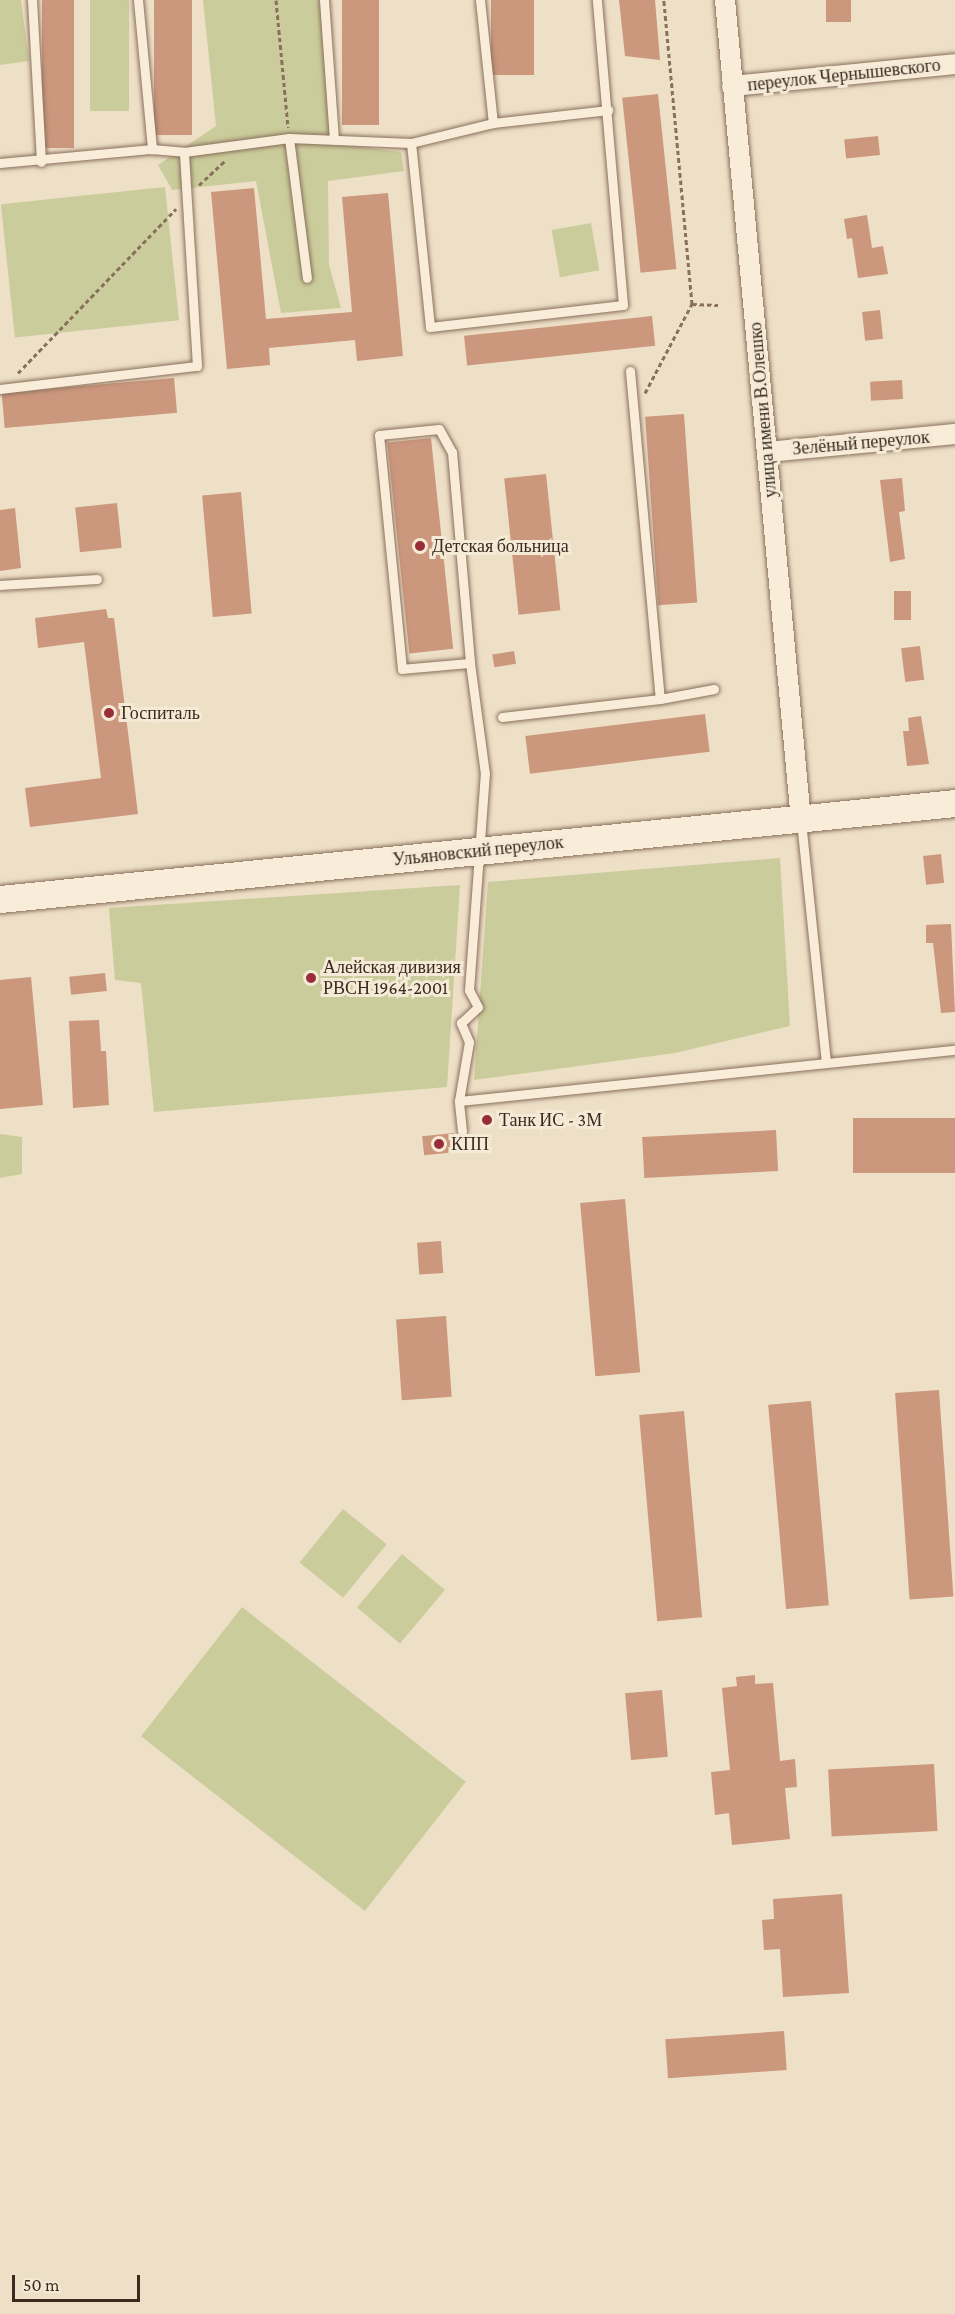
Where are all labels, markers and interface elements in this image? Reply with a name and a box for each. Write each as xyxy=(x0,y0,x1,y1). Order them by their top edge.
street label: переулок Чернышевского xyxy=(746,54,942,96)
street label: улица имени В.Олешко xyxy=(745,321,781,499)
street label: Зелёный переулок xyxy=(791,426,931,460)
place label: Детская больница xyxy=(432,535,569,557)
marker: Детская больница xyxy=(413,539,427,553)
place label: Госпиталь xyxy=(121,702,200,724)
marker: Госпиталь xyxy=(102,706,116,720)
street label: Ульяновский переулок xyxy=(391,831,565,871)
place label: Алейская дивизия РВСН 1964-2001 xyxy=(323,957,461,1000)
marker: Алейская дивизия РВСН 1964-2001 xyxy=(304,971,318,985)
place label: Танк ИС - 3М xyxy=(499,1109,602,1131)
marker: Танк ИС - 3М xyxy=(480,1113,494,1127)
place label: КПП xyxy=(451,1133,489,1155)
marker: КПП xyxy=(432,1137,446,1151)
scale bar xyxy=(15,2263,142,2301)
text: 50 m xyxy=(23,2275,60,2295)

